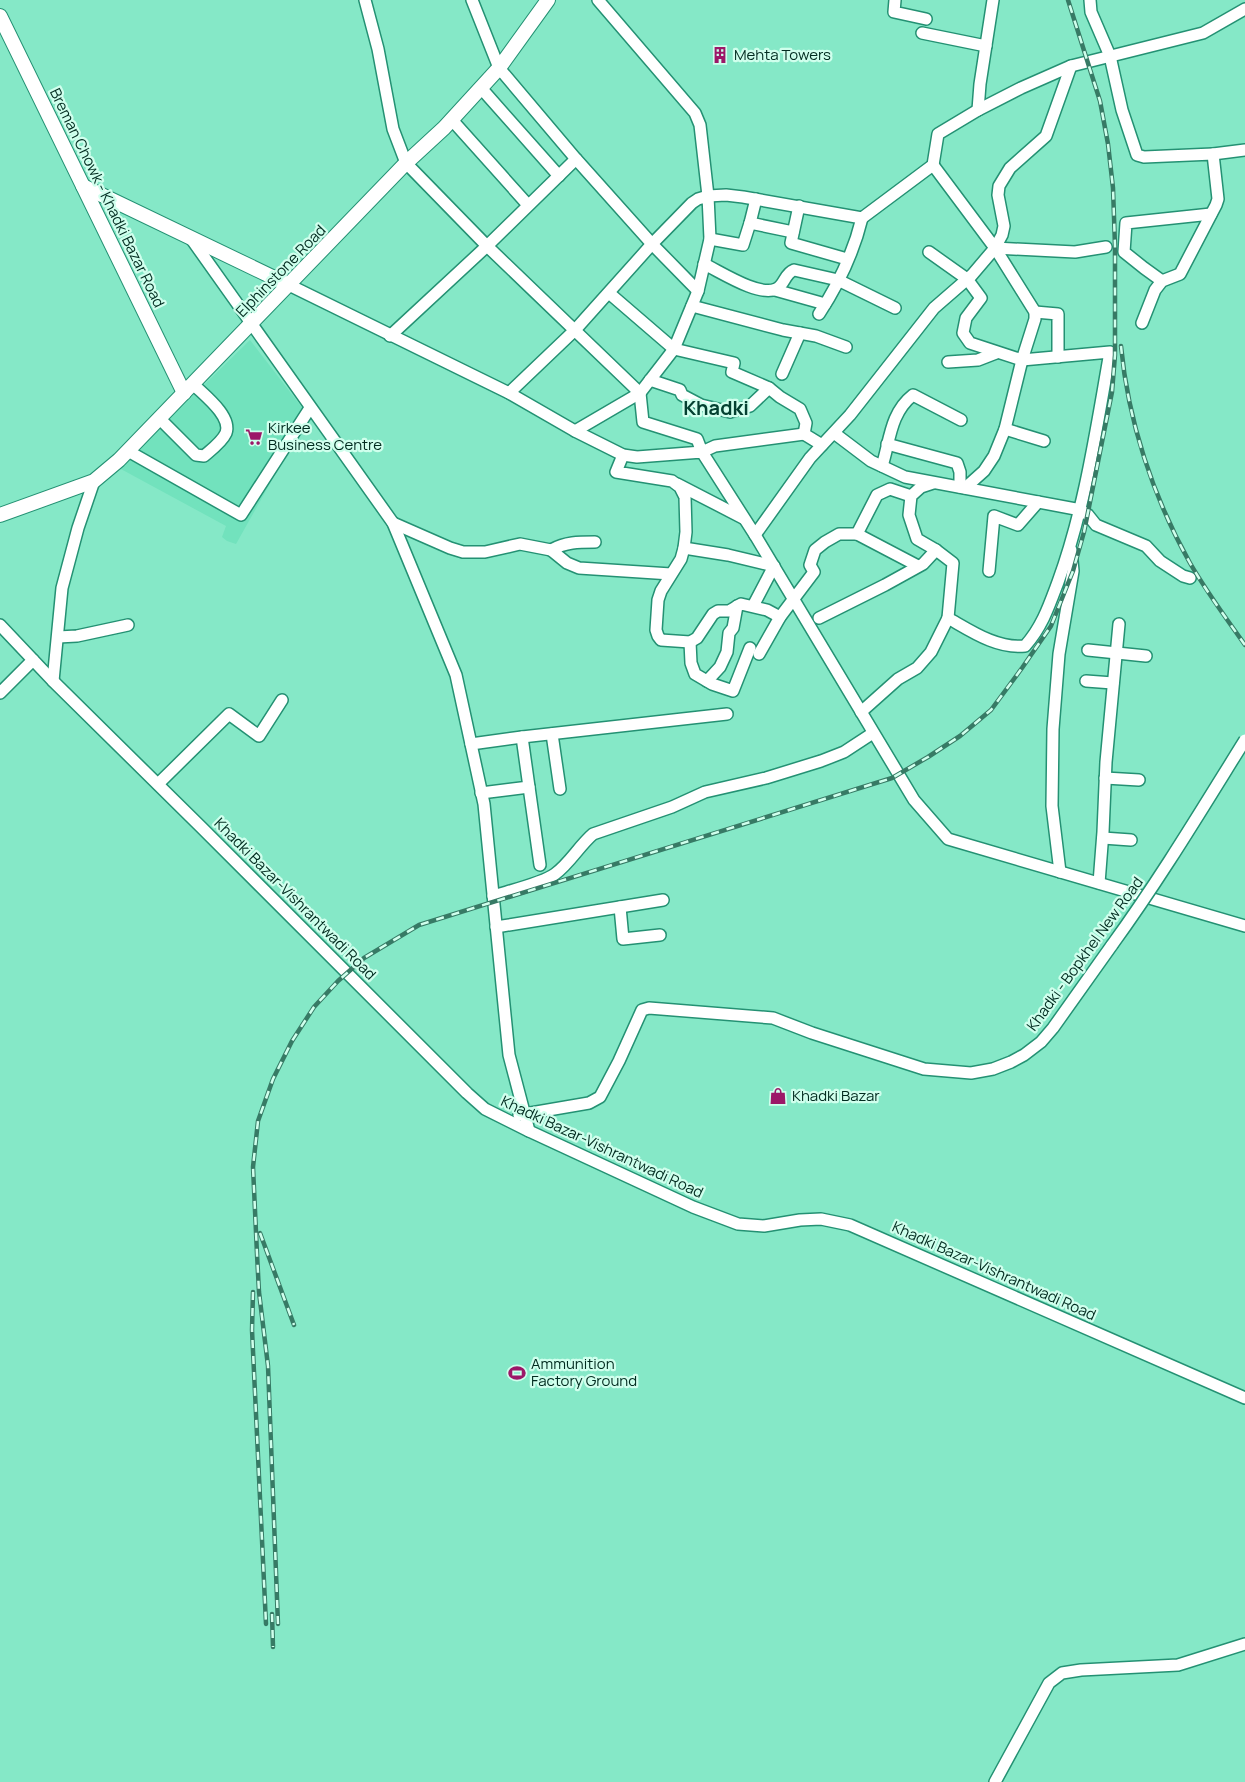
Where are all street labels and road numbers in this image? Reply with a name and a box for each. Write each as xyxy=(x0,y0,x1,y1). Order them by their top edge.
street label: Breman Chowk - Khadki Bazar Road xyxy=(45,85,170,311)
street label: Elphinstone Road xyxy=(231,220,330,321)
street label: Khadki Bazar-Vishrantwadi Road xyxy=(210,813,381,984)
street label: Khadki - Bopkhel New Road xyxy=(1022,872,1148,1035)
street label: Khadki Bazar-Vishrantwadi Road xyxy=(498,1090,707,1203)
street label: Khadki Bazar-Vishrantwadi Road xyxy=(889,1216,1099,1325)

